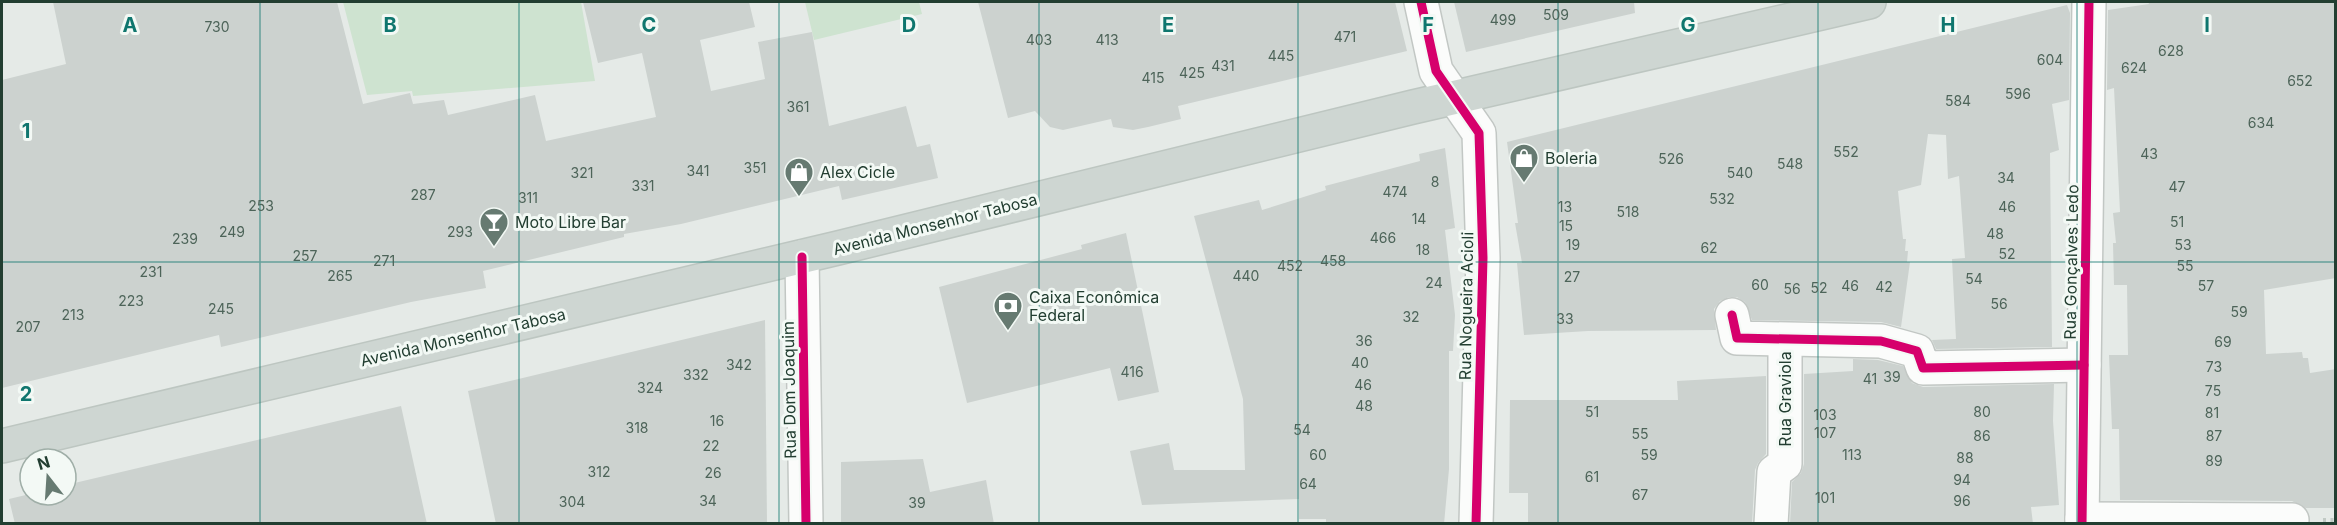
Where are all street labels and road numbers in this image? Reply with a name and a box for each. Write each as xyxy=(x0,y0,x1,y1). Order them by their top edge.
street label: Rua Gonçalves Ledo xyxy=(2060,184,2082,340)
street label: Avenida Monsenhor Tabosa xyxy=(831,189,1039,259)
street label: Rua Nogueira Acioli xyxy=(1455,232,1477,380)
street label: Avenida Monsenhor Tabosa xyxy=(359,304,567,370)
street label: Rua Dom Joaquim xyxy=(778,321,800,459)
street label: Rua Graviola xyxy=(1775,351,1795,447)

